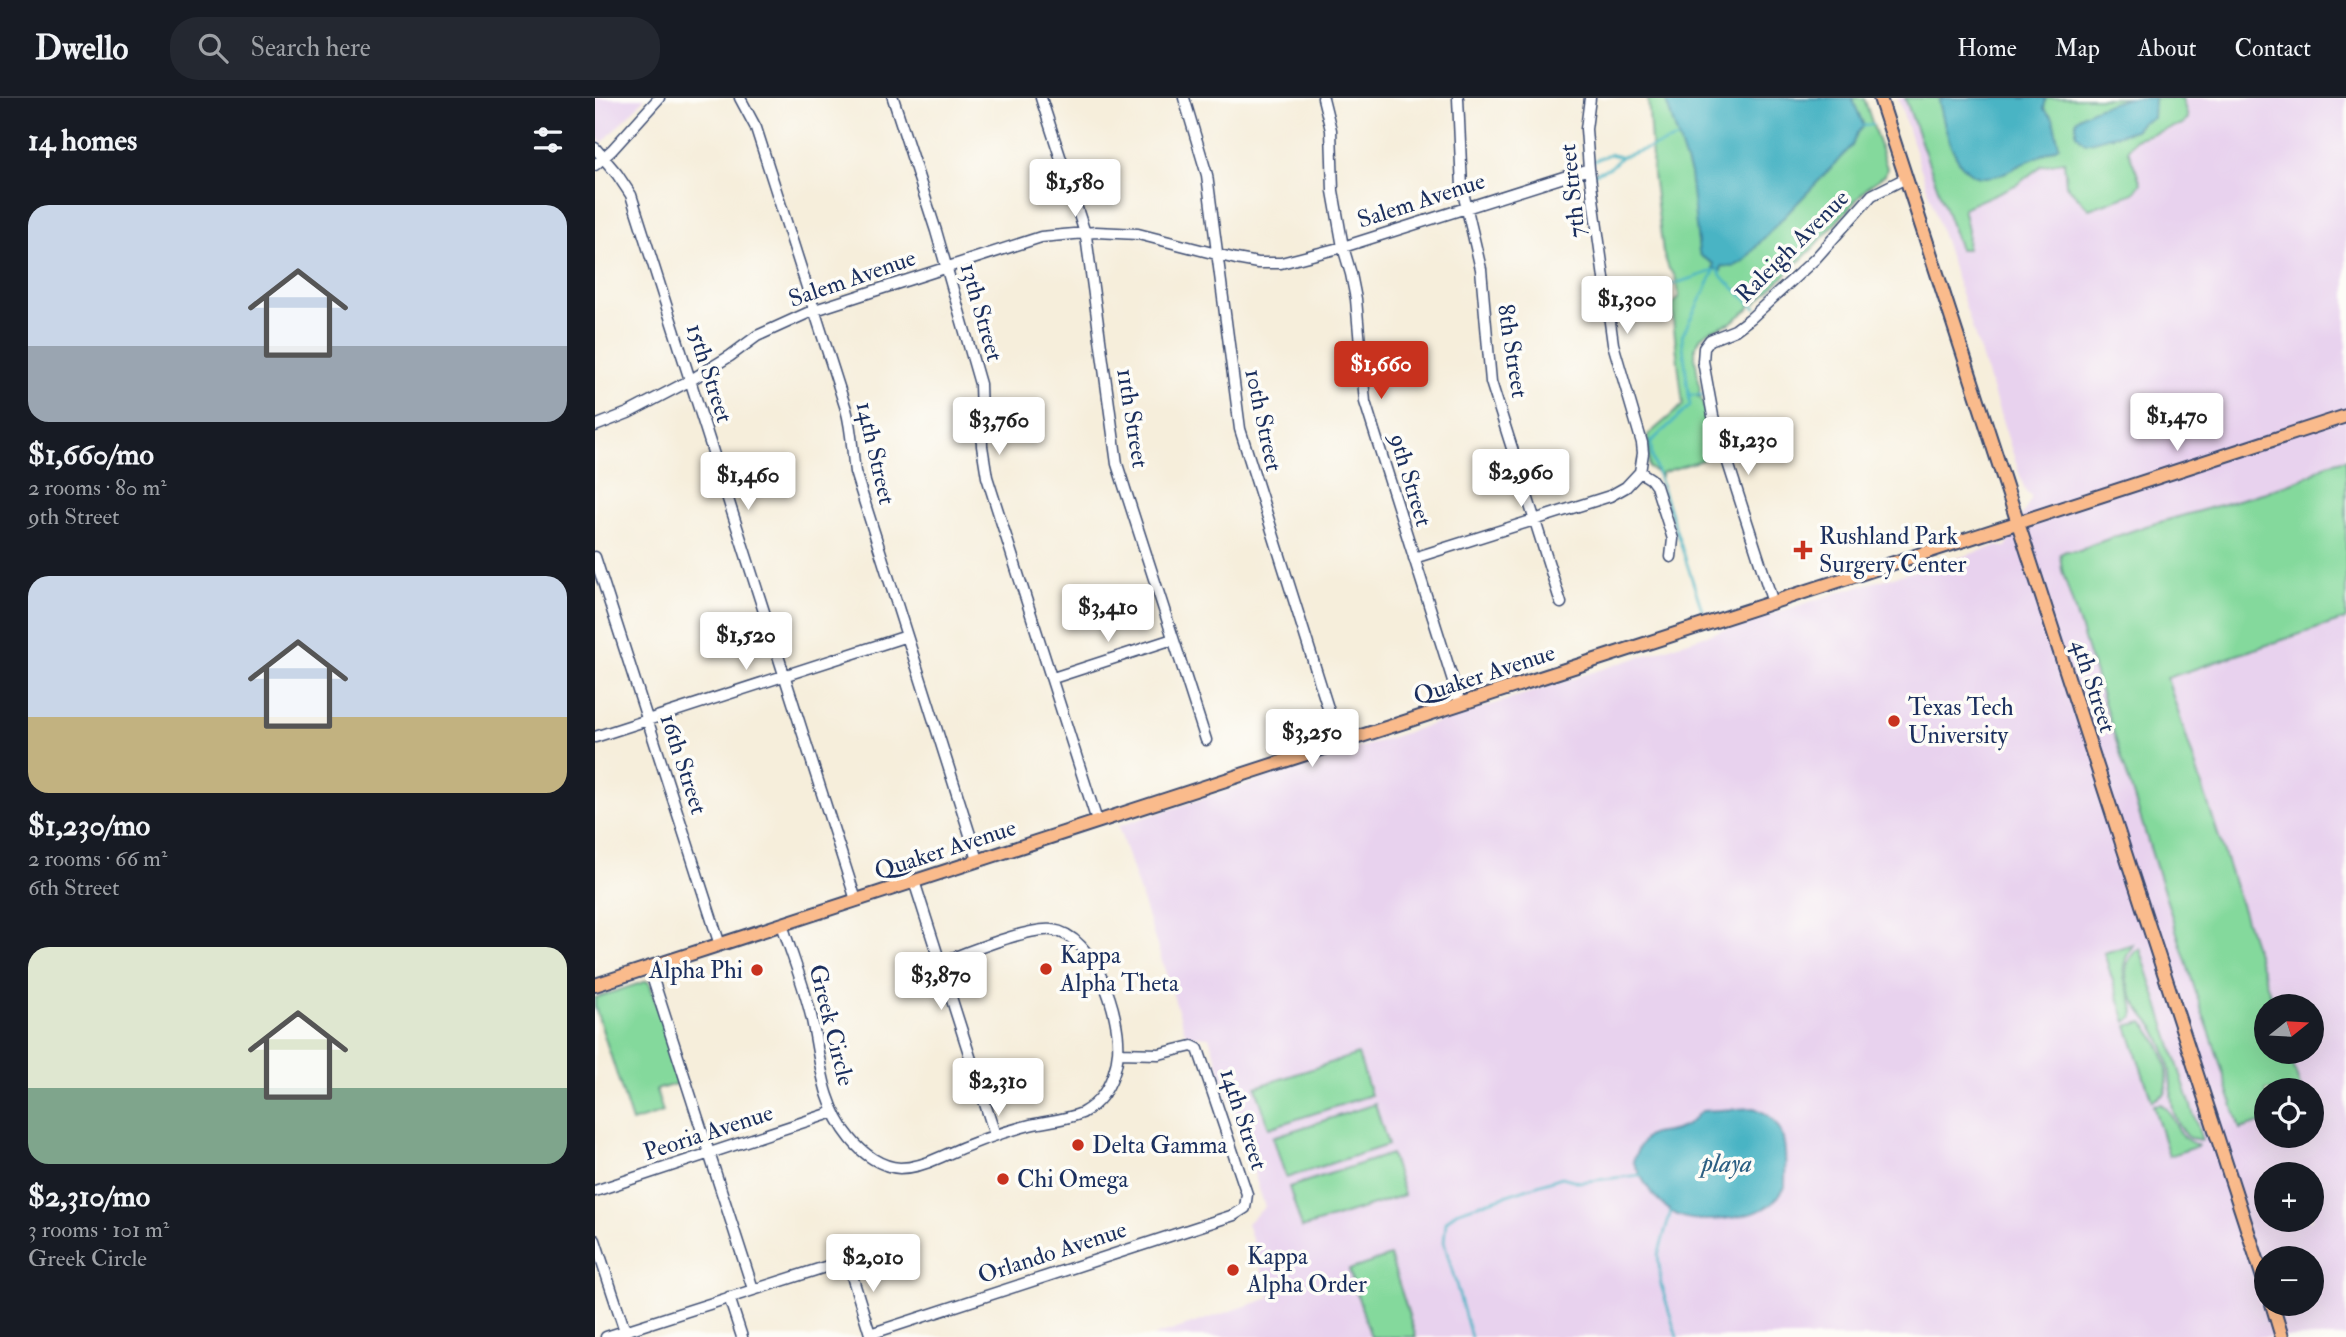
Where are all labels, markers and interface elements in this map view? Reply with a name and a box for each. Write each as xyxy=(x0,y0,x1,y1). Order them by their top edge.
search box xyxy=(170,17,660,80)
text: Dwello xyxy=(35,28,128,69)
icon: search xyxy=(194,29,232,67)
text: Search here xyxy=(250,32,371,64)
text: Home xyxy=(1957,33,2017,64)
text: Map xyxy=(2055,33,2100,64)
text: About xyxy=(2138,33,2197,64)
text: Contact xyxy=(2235,33,2311,64)
icon: filters xyxy=(529,121,567,159)
text: 14 homes xyxy=(28,122,137,159)
street label: 7th Street xyxy=(1552,142,1593,239)
pin: $1,580 xyxy=(1018,159,1132,219)
street label: Salem Avenue xyxy=(1353,165,1489,236)
text: $1,580 xyxy=(1045,167,1105,196)
street label: Raleigh Avenue xyxy=(1729,183,1856,310)
street label: Salem Avenue xyxy=(784,242,920,315)
icon: home xyxy=(235,250,361,376)
street label: 13th Street xyxy=(953,259,1010,365)
pin: $1,300 xyxy=(1570,276,1684,336)
text: $1,300 xyxy=(1597,284,1657,313)
street label: 8th Street xyxy=(1490,302,1535,400)
street label: 15th Street xyxy=(679,320,740,427)
pin: $1,660 xyxy=(1324,342,1438,401)
text: $1,660 xyxy=(1350,349,1412,378)
street label: 11th Street xyxy=(1109,366,1156,470)
street label: 10th Street xyxy=(1238,366,1290,474)
pin: $1,470 xyxy=(2120,394,2234,453)
pin: $3,760 xyxy=(942,398,1056,457)
street label: 14th Street xyxy=(849,399,902,508)
text: $1,470 xyxy=(2146,401,2208,430)
text: $3,760 xyxy=(969,405,1029,434)
pin: $1,230 xyxy=(1691,418,1805,477)
text: $1,230 xyxy=(1719,425,1777,454)
street label: 9th Street xyxy=(1381,428,1439,531)
text: $1,660/mo xyxy=(28,436,154,473)
pin: $2,960 xyxy=(1464,450,1578,509)
pin: $1,460 xyxy=(691,452,805,512)
text: $2,960 xyxy=(1488,457,1554,486)
text: $1,460 xyxy=(716,460,780,489)
text: 2 rooms · 80 m² xyxy=(28,473,167,502)
text: 9th Street xyxy=(28,502,120,531)
place label: Rushland Park Surgery Center xyxy=(1819,521,1967,580)
marker: Rushland Park Surgery Center xyxy=(1793,540,1813,560)
pin: $3,410 xyxy=(1051,584,1165,644)
text: $3,410 xyxy=(1078,592,1138,621)
pin: $1,520 xyxy=(689,612,803,672)
text: $1,520 xyxy=(716,620,776,649)
icon: home xyxy=(235,621,361,747)
street label: 4th Street xyxy=(2064,636,2123,737)
street label: Quaker Avenue xyxy=(1409,637,1559,712)
place label: Texas Tech University xyxy=(1908,692,2014,751)
street label: 16th Street xyxy=(653,710,714,819)
pin: $3,250 xyxy=(1255,710,1369,769)
marker: Texas Tech University xyxy=(1886,713,1902,729)
text: $3,250 xyxy=(1282,717,1342,746)
text: $1,230/mo xyxy=(28,807,150,844)
street label: Quaker Avenue xyxy=(870,812,1020,887)
text: 2 rooms · 66 m² xyxy=(28,844,167,873)
text: 6th Street xyxy=(28,873,119,902)
place label: Kappa Alpha Theta xyxy=(1059,940,1180,999)
pin: $3,870 xyxy=(884,953,998,1012)
place label: Alpha Phi xyxy=(648,955,743,986)
text: $3,870 xyxy=(911,960,971,989)
street label: Greek Circle xyxy=(801,961,862,1089)
marker: Kappa Alpha Theta xyxy=(1038,961,1054,977)
marker: Alpha Phi xyxy=(749,962,765,978)
icon: home xyxy=(235,992,361,1118)
north arrow xyxy=(2254,994,2324,1064)
map controls xyxy=(2254,994,2324,1316)
pin: $2,310 xyxy=(941,1058,1055,1118)
street label: 14th Street xyxy=(1213,1065,1275,1174)
text: $2,310 xyxy=(969,1066,1027,1095)
button: locate xyxy=(2254,1078,2324,1148)
street label: Peoria Avenue xyxy=(639,1097,777,1168)
place label: Delta Gamma xyxy=(1092,1130,1229,1161)
marker: Delta Gamma xyxy=(1070,1137,1086,1153)
water label: playa xyxy=(1698,1148,1752,1180)
button: + xyxy=(2254,1162,2324,1232)
place label: Chi Omega xyxy=(1017,1164,1130,1195)
marker: Chi Omega xyxy=(995,1171,1011,1187)
text: $2,310/mo xyxy=(28,1178,150,1215)
street label: Orlando Avenue xyxy=(974,1214,1130,1291)
text: 3 rooms · 101 m² xyxy=(28,1215,169,1244)
pin: $2,010 xyxy=(816,1234,930,1294)
place label: Kappa Alpha Order xyxy=(1246,1241,1367,1300)
text: $2,010 xyxy=(842,1242,904,1271)
text: Greek Circle xyxy=(28,1244,147,1273)
button: − xyxy=(2254,1246,2324,1316)
marker: Kappa Alpha Order xyxy=(1225,1262,1241,1278)

